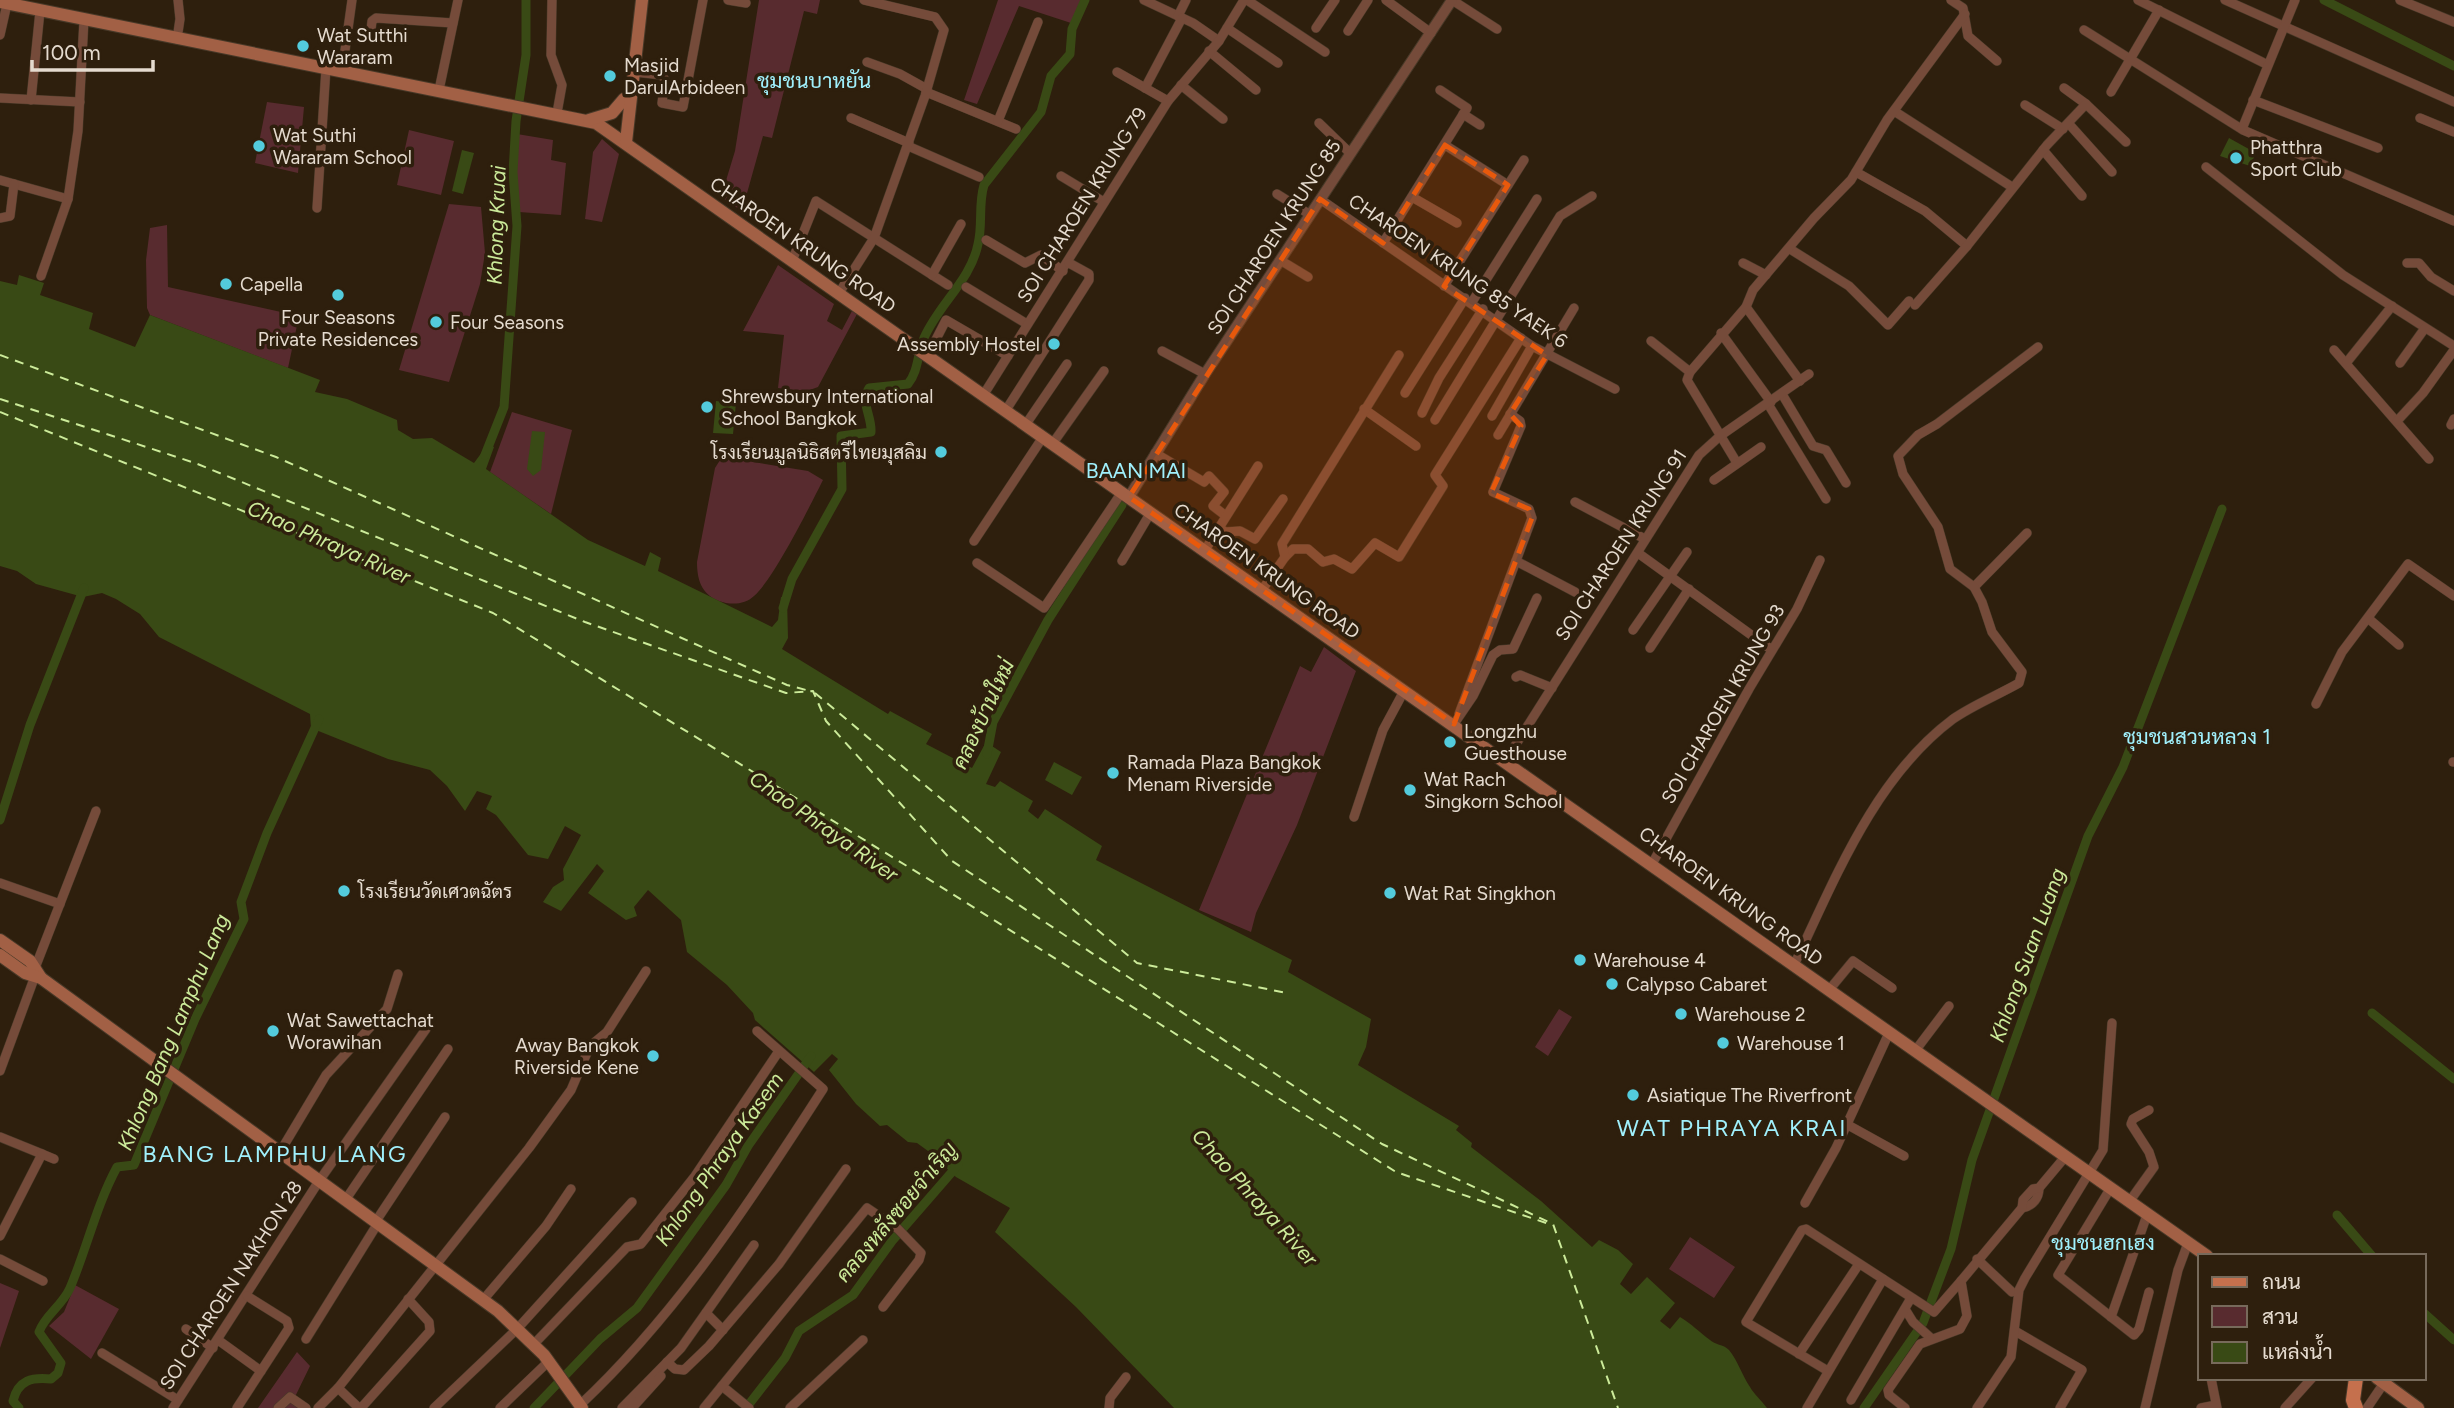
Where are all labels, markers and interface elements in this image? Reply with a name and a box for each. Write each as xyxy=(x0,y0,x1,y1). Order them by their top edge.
place label: Wat Sutthi Wararam xyxy=(317,24,408,69)
scale bar xyxy=(32,28,152,72)
marker: Wat Sutthi Wararam xyxy=(295,38,311,54)
text: 100 m xyxy=(42,40,101,65)
place label: Masjid DarulArbideen xyxy=(624,54,745,99)
marker: Masjid DarulArbideen xyxy=(602,68,618,84)
district label: ชุมชนบาหยัน xyxy=(757,68,871,95)
street label: SOI CHAROEN KRUNG 79 xyxy=(1012,103,1152,307)
place label: Wat Suthi Wararam School xyxy=(273,124,412,169)
street label: SOI CHAROEN KRUNG 85 xyxy=(1202,135,1346,339)
place label: Phatthra Sport Club xyxy=(2250,136,2342,181)
marker: Wat Suthi Wararam School xyxy=(251,138,267,154)
marker: Phatthra Sport Club xyxy=(2228,150,2244,166)
water label: Khlong Kruai xyxy=(481,165,511,285)
street label: CHAROEN KRUNG ROAD xyxy=(706,172,900,318)
street label: CHAROEN KRUNG 85 YAEK 6 xyxy=(1344,189,1572,353)
place label: Capella xyxy=(240,273,303,296)
marker: Capella xyxy=(218,276,234,292)
marker: Four Seasons Private Residences xyxy=(330,287,346,303)
place label: Four Seasons Private Residences xyxy=(258,306,418,351)
place label: Four Seasons xyxy=(450,311,564,334)
marker: Four Seasons xyxy=(428,314,444,330)
place label: Assembly Hostel xyxy=(897,333,1040,356)
marker: Assembly Hostel xyxy=(1046,336,1062,352)
place label: Shrewsbury International School Bangkok xyxy=(721,385,933,430)
marker: Shrewsbury International School Bangkok xyxy=(699,399,715,415)
place label: โรงเรียนมูลนิธิสตรีไทยมุสลิม xyxy=(710,440,927,466)
marker: โรงเรียนมูลนิธิสตรีไทยมุสลิม xyxy=(933,444,949,460)
street label: SOI CHAROEN KRUNG 91 xyxy=(1550,445,1692,645)
district label: BAAN MAI xyxy=(1086,458,1186,483)
water label: Chao Phraya River xyxy=(244,495,415,589)
street label: CHAROEN KRUNG ROAD xyxy=(1170,498,1364,644)
street label: SOI CHAROEN KRUNG 93 xyxy=(1656,600,1790,808)
water label: คลองบ้านใหม่ xyxy=(947,654,1020,773)
place label: Longzhu Guesthouse xyxy=(1464,720,1567,765)
district label: ชุมชนสวนหลวง 1 xyxy=(2123,724,2271,751)
marker: Longzhu Guesthouse xyxy=(1442,734,1458,750)
place label: Ramada Plaza Bangkok Menam Riverside xyxy=(1127,751,1322,796)
water label: Chao Phraya River xyxy=(745,765,904,887)
marker: Ramada Plaza Bangkok Menam Riverside xyxy=(1105,765,1121,781)
place label: Wat Rach Singkorn School xyxy=(1424,768,1562,813)
marker: Wat Rach Singkorn School xyxy=(1402,782,1418,798)
street label: CHAROEN KRUNG ROAD xyxy=(1635,822,1827,970)
water label: Khlong Suan Luang xyxy=(1984,865,2070,1045)
place label: โรงเรียนวัดเศวตฉัตร xyxy=(357,879,512,903)
place label: Wat Rat Singkhon xyxy=(1404,882,1556,905)
marker: โรงเรียนวัดเศวตฉัตร xyxy=(336,883,352,899)
marker: Wat Rat Singkhon xyxy=(1382,885,1398,901)
water label: Khlong Bang Lamphu Lang xyxy=(112,910,234,1154)
place label: Warehouse 4 xyxy=(1594,949,1706,972)
marker: Warehouse 4 xyxy=(1572,952,1588,968)
place label: Calypso Cabaret xyxy=(1626,973,1768,996)
marker: Calypso Cabaret xyxy=(1604,976,1620,992)
place label: Warehouse 2 xyxy=(1695,1003,1806,1026)
marker: Warehouse 2 xyxy=(1673,1006,1689,1022)
place label: Wat Sawettachat Worawihan xyxy=(287,1009,434,1054)
marker: Wat Sawettachat Worawihan xyxy=(265,1023,281,1039)
place label: Warehouse 1 xyxy=(1737,1032,1845,1055)
place label: Away Bangkok Riverside Kene xyxy=(514,1034,640,1079)
marker: Warehouse 1 xyxy=(1715,1035,1731,1051)
marker: Away Bangkok Riverside Kene xyxy=(645,1048,661,1064)
water label: Khlong Phraya Kasem xyxy=(650,1067,789,1251)
place label: Asiatique The Riverfront xyxy=(1647,1084,1852,1107)
marker: Asiatique The Riverfront xyxy=(1625,1087,1641,1103)
district label: WAT PHRAYA KRAI xyxy=(1617,1114,1847,1142)
water label: Chao Phraya River xyxy=(1187,1123,1324,1271)
water label: คลองหลังซอยจำเริญ xyxy=(830,1136,962,1287)
district label: BANG LAMPHU LANG xyxy=(143,1140,407,1168)
street label: SOI CHAROEN NAKHON 28 xyxy=(155,1176,307,1394)
district label: ชุมชนฮกเฮง xyxy=(2051,1230,2155,1257)
legend xyxy=(2198,1254,2426,1380)
text: ถนน xyxy=(2262,1269,2301,1294)
text: สวน xyxy=(2262,1304,2298,1329)
text: แหล่งน้ำ xyxy=(2262,1334,2333,1364)

